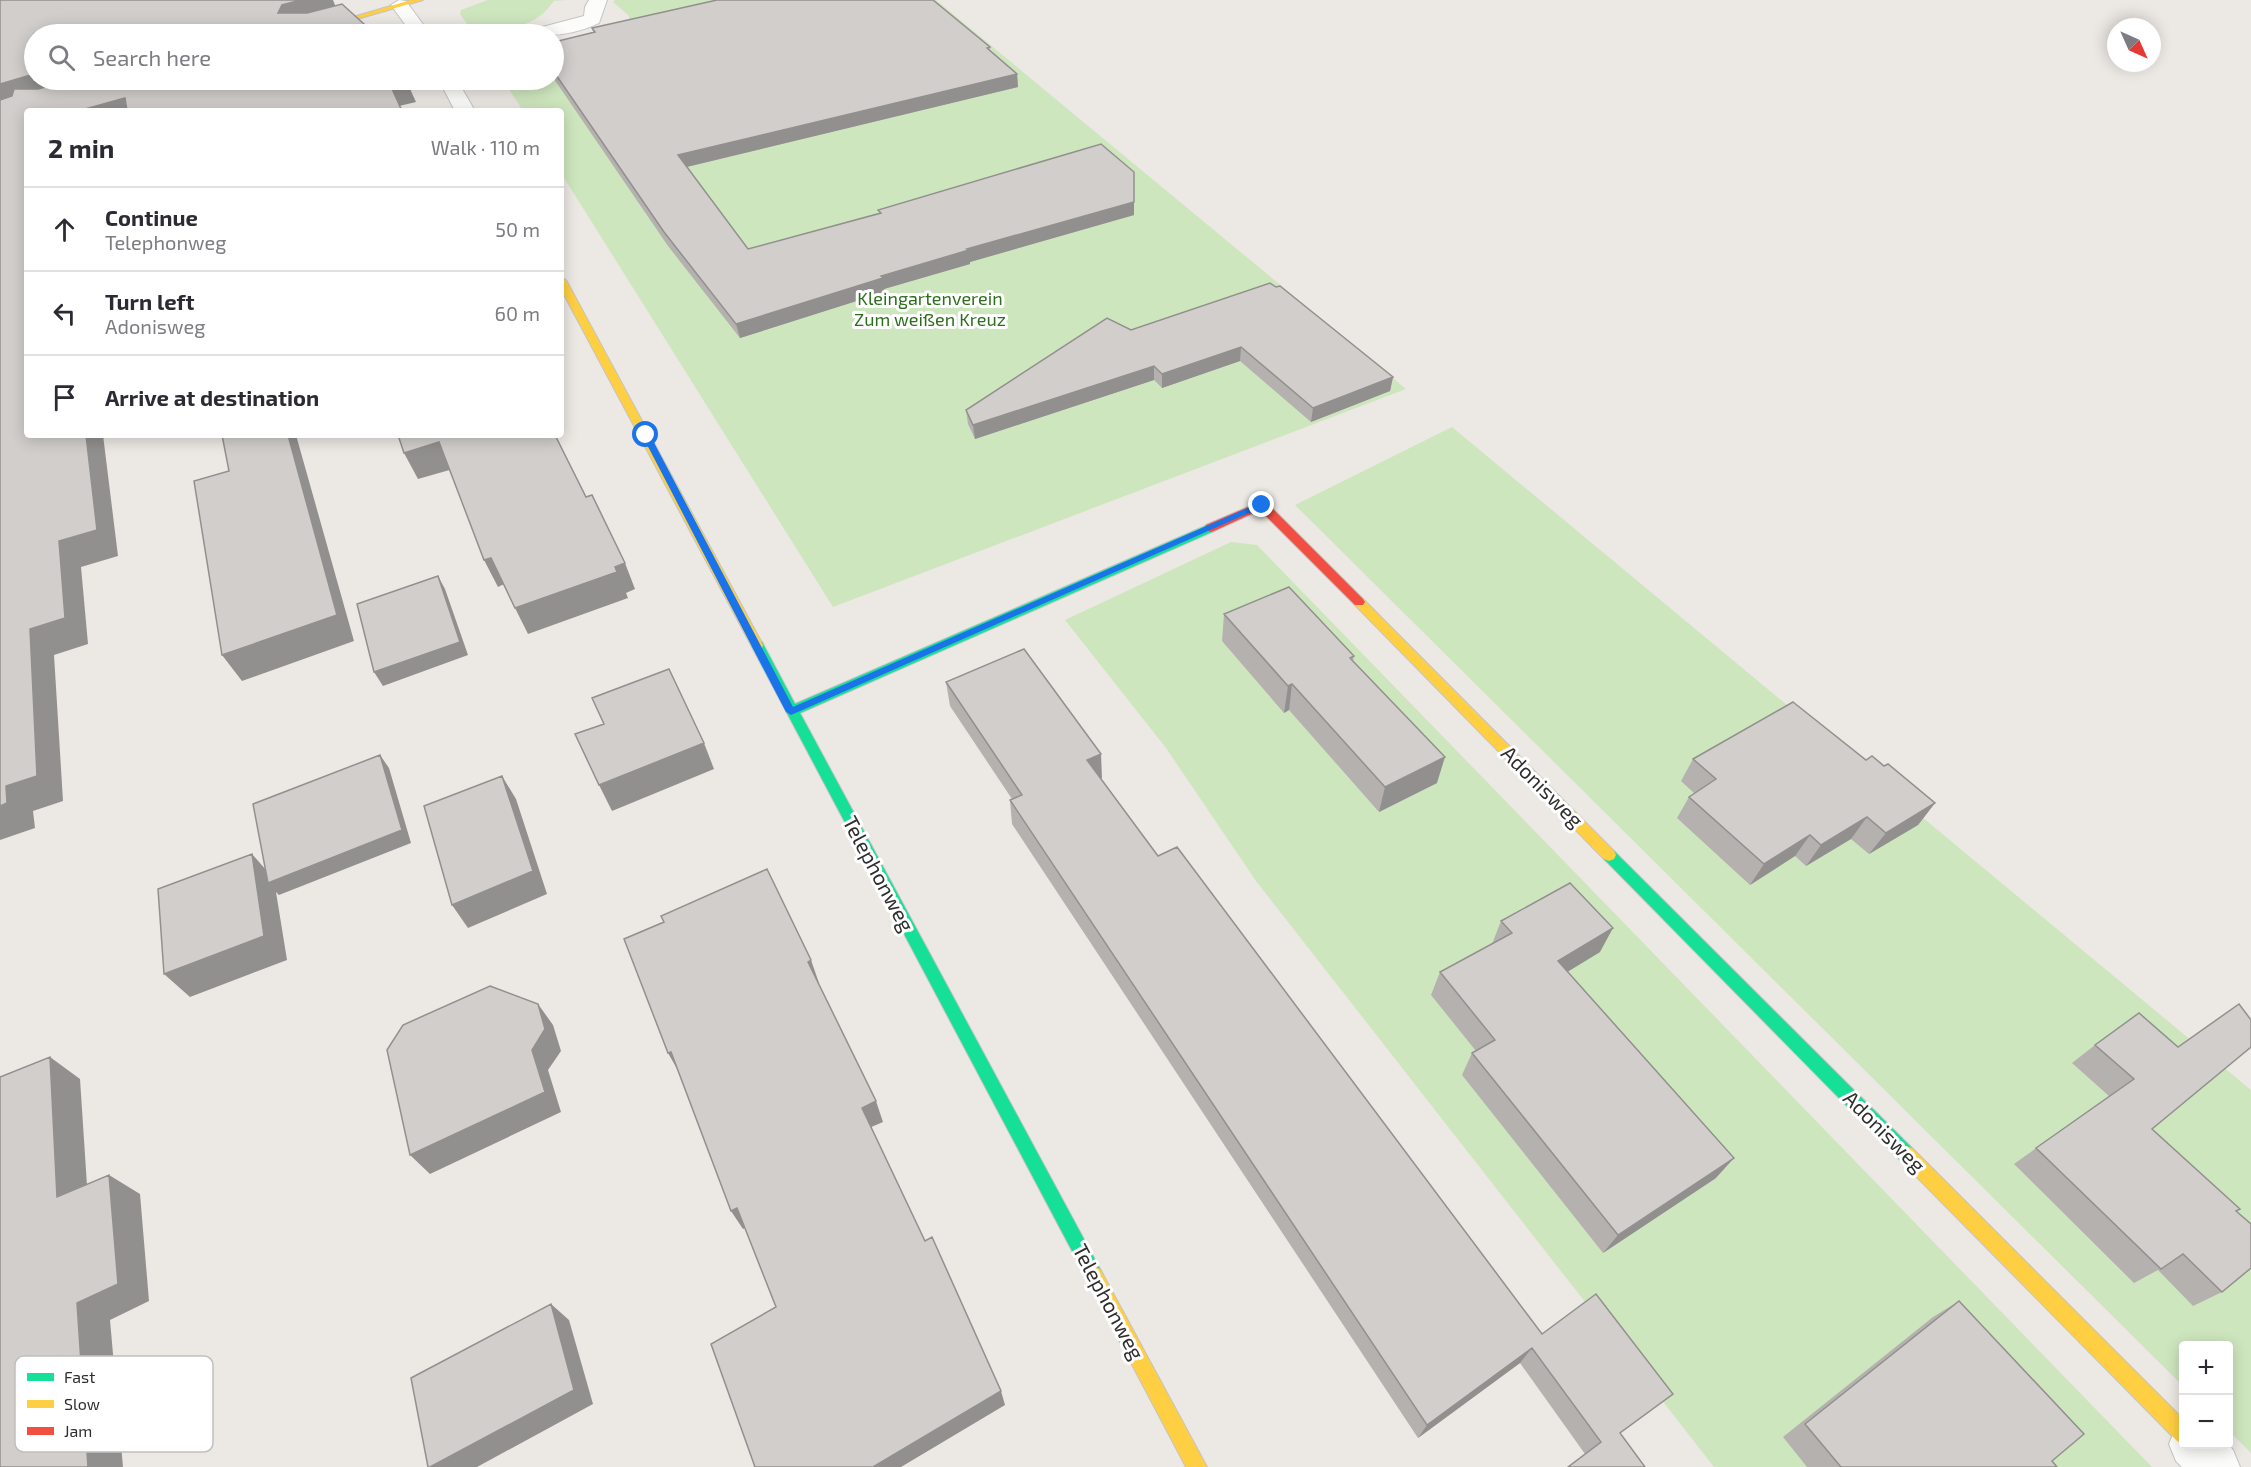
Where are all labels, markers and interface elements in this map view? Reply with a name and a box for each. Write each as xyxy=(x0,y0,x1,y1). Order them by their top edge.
north arrow xyxy=(2107,18,2161,72)
search box xyxy=(24,24,564,90)
icon: search xyxy=(45,41,78,74)
text: Search here xyxy=(93,44,211,70)
text: 2 min xyxy=(48,132,114,163)
text: Walk · 110 m xyxy=(431,135,540,159)
text: Continue xyxy=(105,204,198,230)
icon: ahead xyxy=(48,213,81,246)
text: 50 m xyxy=(495,217,540,241)
text: Telephonweg xyxy=(105,230,226,254)
park label: Kleingartenverein Zum weißen Kreuz xyxy=(854,287,1006,330)
text: Turn left xyxy=(105,288,194,314)
icon: left xyxy=(48,297,81,330)
text: 60 m xyxy=(495,301,540,325)
text: Adonisweg xyxy=(105,314,205,338)
icon: arrive xyxy=(48,381,81,414)
text: Arrive at destination xyxy=(105,384,319,410)
route start xyxy=(632,421,658,447)
route end xyxy=(1248,491,1274,517)
street label: Adonisweg xyxy=(1497,740,1589,832)
street label: Telephonweg xyxy=(838,811,920,936)
street label: Adonisweg xyxy=(1839,1085,1931,1177)
street label: Telephonweg xyxy=(1068,1239,1150,1364)
map controls xyxy=(2179,1341,2233,1449)
button: + xyxy=(2179,1341,2233,1395)
legend xyxy=(15,1356,213,1452)
text: Fast xyxy=(64,1367,95,1386)
text: Slow xyxy=(64,1394,100,1413)
button: − xyxy=(2179,1395,2233,1449)
text: Jam xyxy=(64,1421,92,1440)

